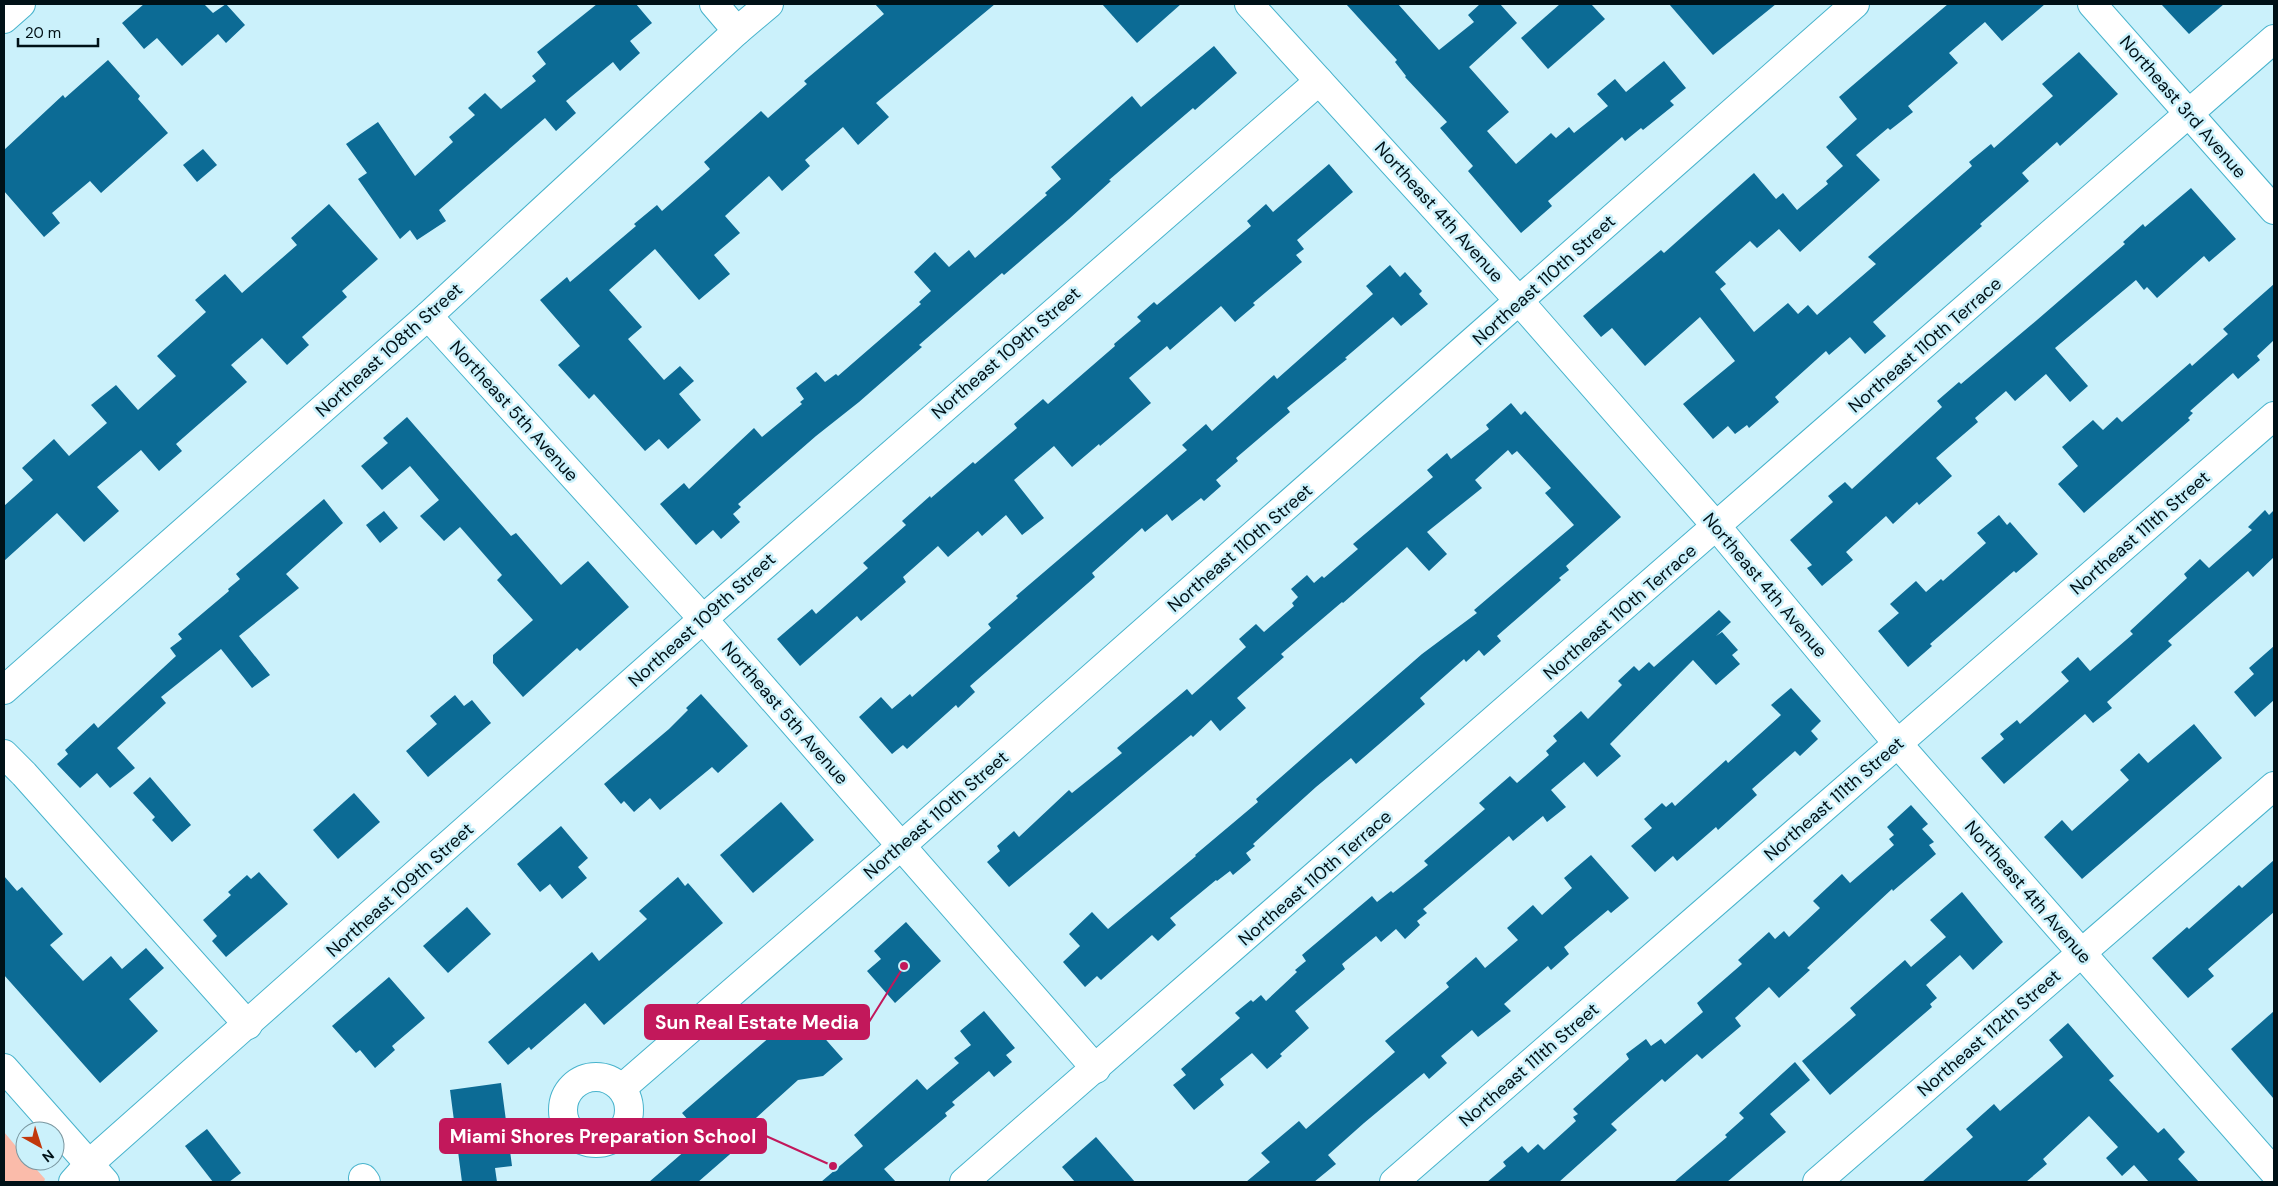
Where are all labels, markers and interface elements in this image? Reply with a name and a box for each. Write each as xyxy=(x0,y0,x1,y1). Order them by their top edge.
scale bar xyxy=(18,15,98,47)
text: 20 m xyxy=(25,23,61,43)
street label: Northeast 3rd Avenue xyxy=(2114,30,2252,184)
street label: Northeast 4th Avenue xyxy=(1369,136,1509,288)
street label: Northeast 110th Street xyxy=(1467,209,1621,351)
street label: Northeast 110th Terrace xyxy=(1843,272,2007,418)
street label: Northeast 108th Street xyxy=(310,278,468,422)
street label: Northeast 109th Street xyxy=(926,282,1086,424)
street label: Northeast 5th Avenue xyxy=(444,335,584,487)
street label: Northeast 111th Street xyxy=(2065,466,2215,600)
street label: Northeast 110th Street xyxy=(1163,478,1317,618)
street label: Northeast 4th Avenue xyxy=(1697,508,1833,662)
street label: Northeast 110th Terrace xyxy=(1538,539,1702,685)
street label: Northeast 109th Street xyxy=(623,547,781,693)
street label: Northeast 5th Avenue xyxy=(716,636,854,790)
street label: Northeast 111th Street xyxy=(1759,732,1909,866)
street label: Northeast 110th Street xyxy=(859,745,1013,885)
street label: Northeast 110th Terrace xyxy=(1233,805,1397,951)
street label: Northeast 4th Avenue xyxy=(1959,815,2097,969)
street label: Northeast 109th Street xyxy=(321,817,479,963)
street label: Northeast 112th Street xyxy=(1912,964,2066,1102)
street label: Northeast 111th Street xyxy=(1454,998,1604,1132)
callout: Sun Real Estate Media xyxy=(645,1005,869,1039)
text: Sun Real Estate Media xyxy=(655,1010,859,1035)
callout: Miami Shores Preparation School xyxy=(440,1119,766,1153)
north arrow xyxy=(15,1121,65,1171)
text: Miami Shores Preparation School xyxy=(450,1124,756,1149)
text: N xyxy=(39,1146,58,1166)

